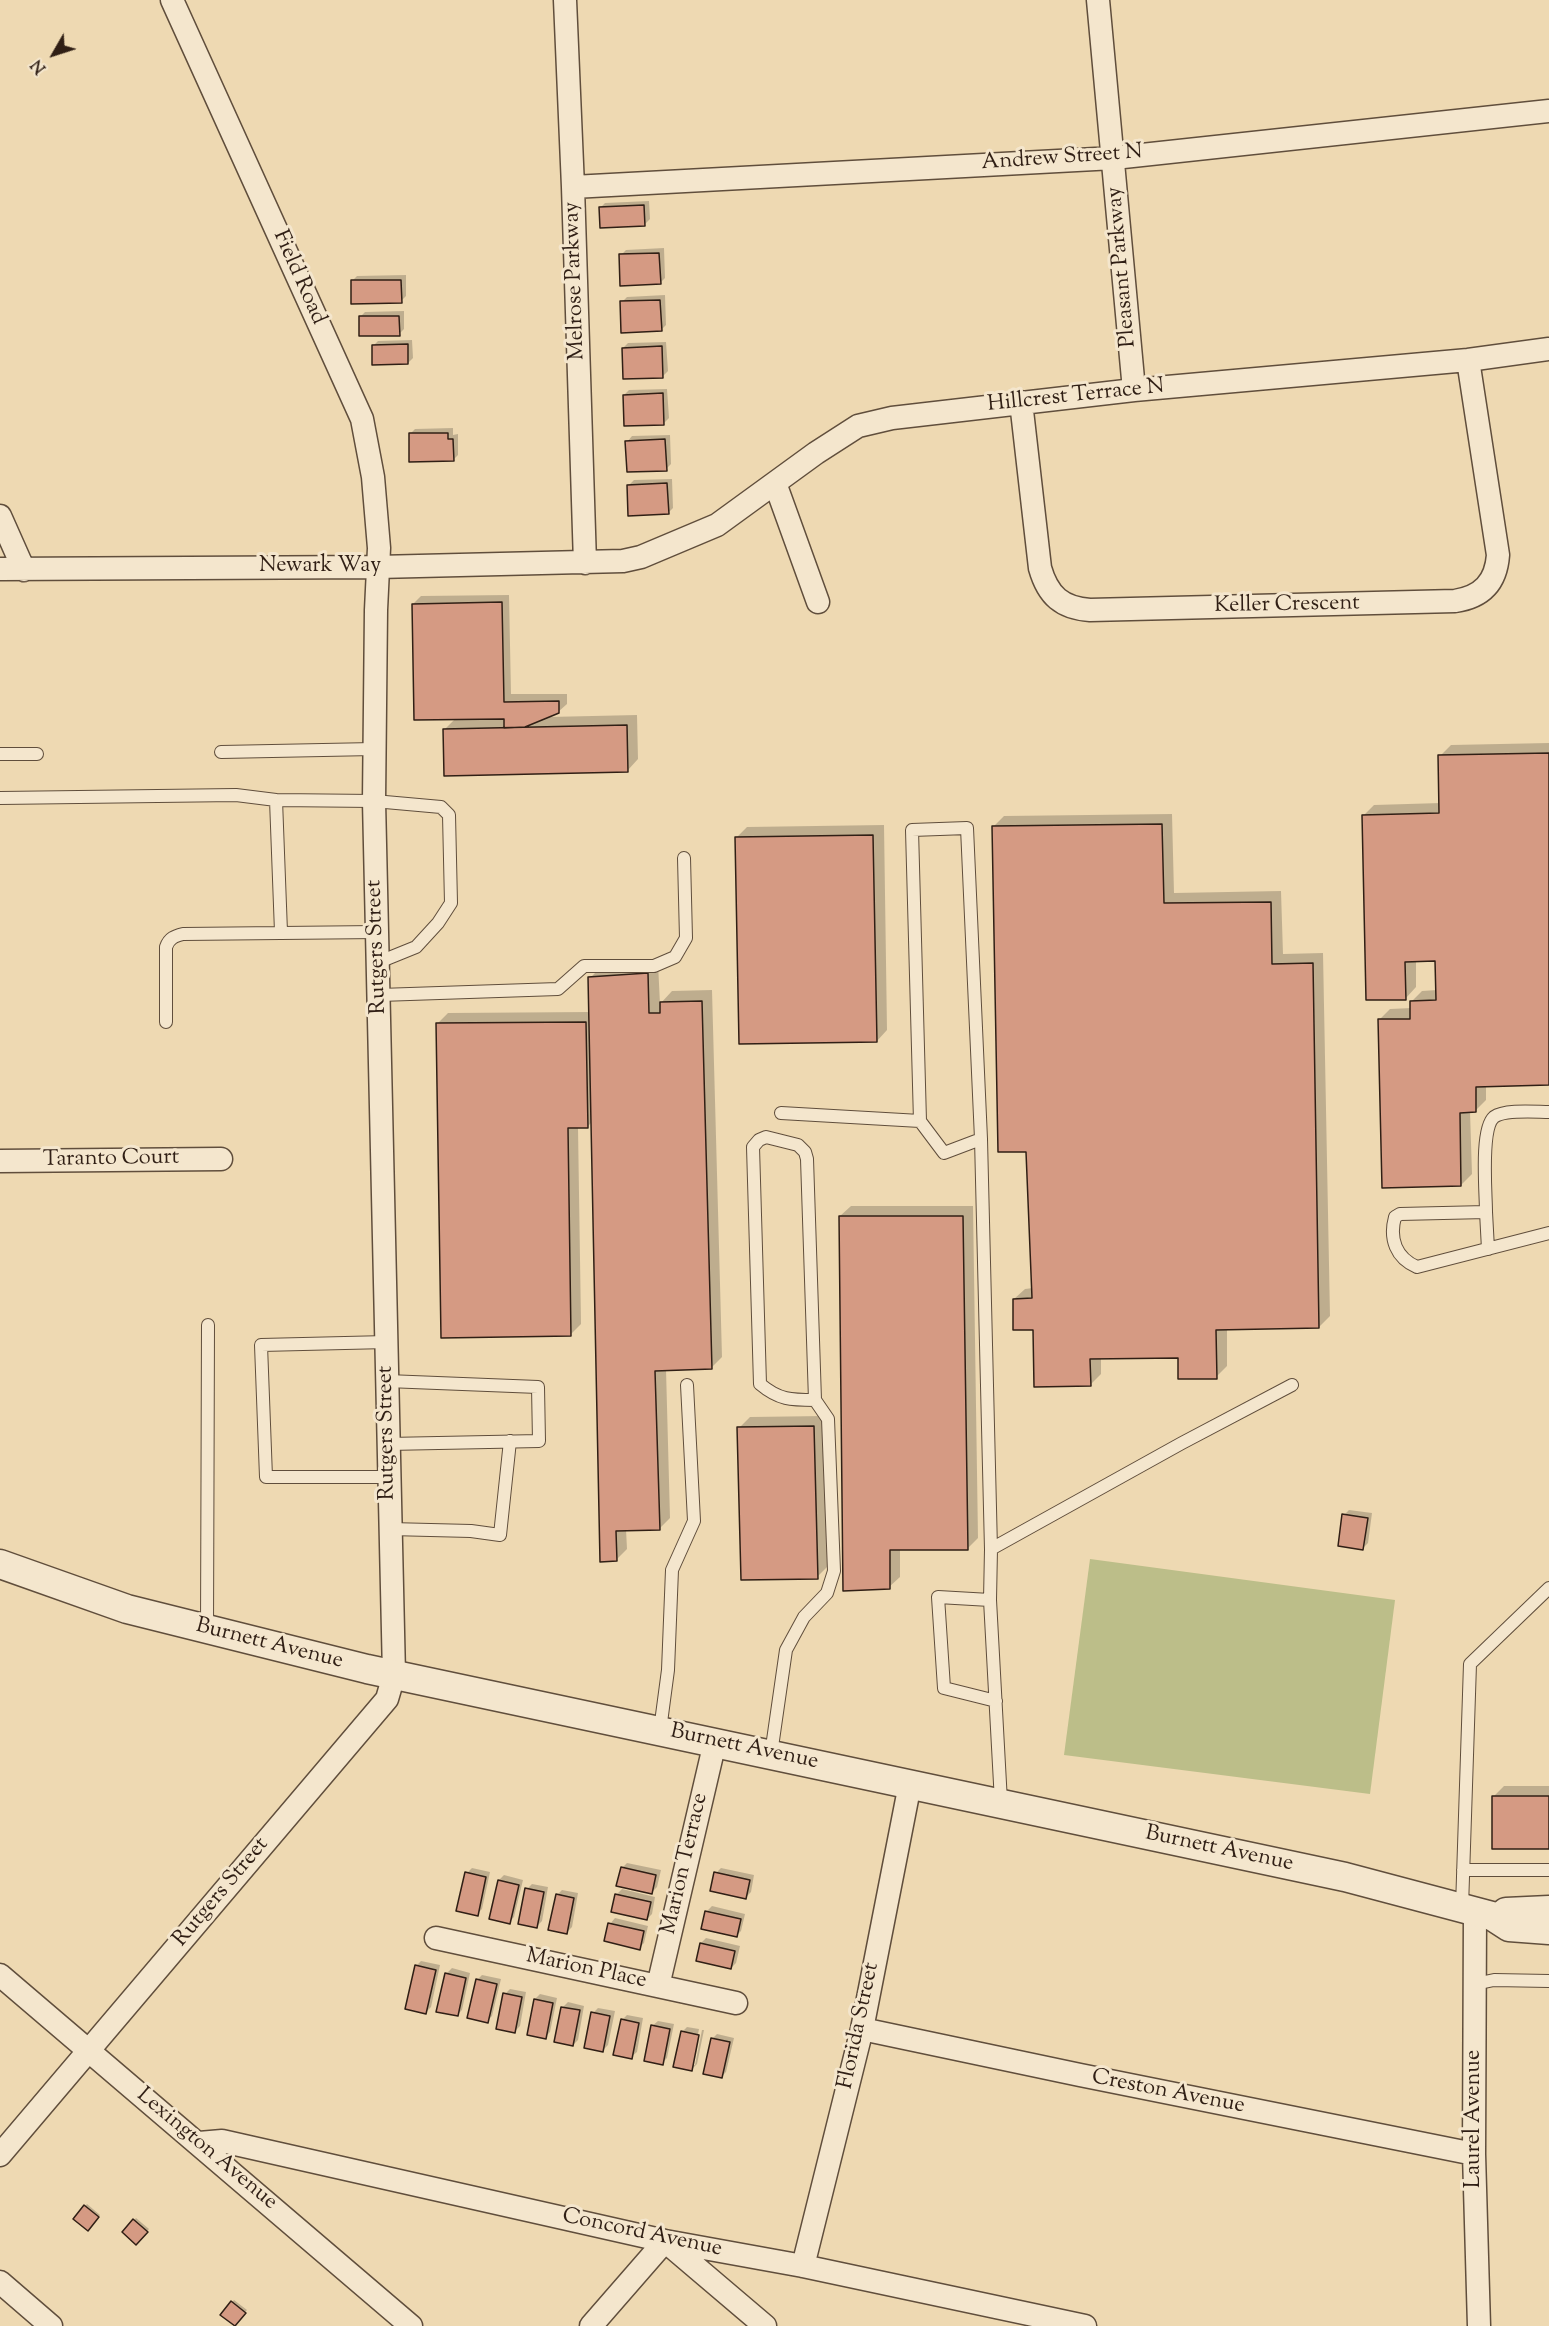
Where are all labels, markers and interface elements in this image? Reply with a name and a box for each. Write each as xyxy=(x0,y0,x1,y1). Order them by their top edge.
north arrow xyxy=(24,24,84,84)
text: N xyxy=(27,53,53,78)
street label: Andrew Street N xyxy=(981,140,1143,178)
street label: Pleasant Parkway xyxy=(1103,185,1143,349)
street label: Melrose Parkway xyxy=(560,201,592,361)
street label: Field Road xyxy=(265,227,331,329)
street label: Hillcrest Terrace N xyxy=(986,375,1166,419)
street label: Newark Way xyxy=(259,554,381,580)
street label: Keller Crescent xyxy=(1214,592,1360,620)
street label: Rutgers Street xyxy=(362,879,394,1015)
street label: Taranto Court xyxy=(43,1146,179,1174)
street label: Rutgers Street xyxy=(374,1365,402,1501)
street label: Burnett Avenue xyxy=(193,1614,345,1676)
street label: Burnett Avenue xyxy=(667,1719,821,1777)
street label: Marion Terrace xyxy=(657,1791,715,1937)
street label: Burnett Avenue xyxy=(1142,1821,1296,1879)
street label: Rutgers Street xyxy=(169,1833,275,1953)
street label: Marion Place xyxy=(523,1944,649,1996)
street label: Florida Street xyxy=(834,1960,886,2092)
street label: Laurel Avenue xyxy=(1462,2050,1488,2188)
street label: Creston Avenue xyxy=(1089,2065,1247,2121)
street label: Lexington Avenue xyxy=(130,2083,282,2217)
street label: Concord Avenue xyxy=(560,2204,724,2264)

